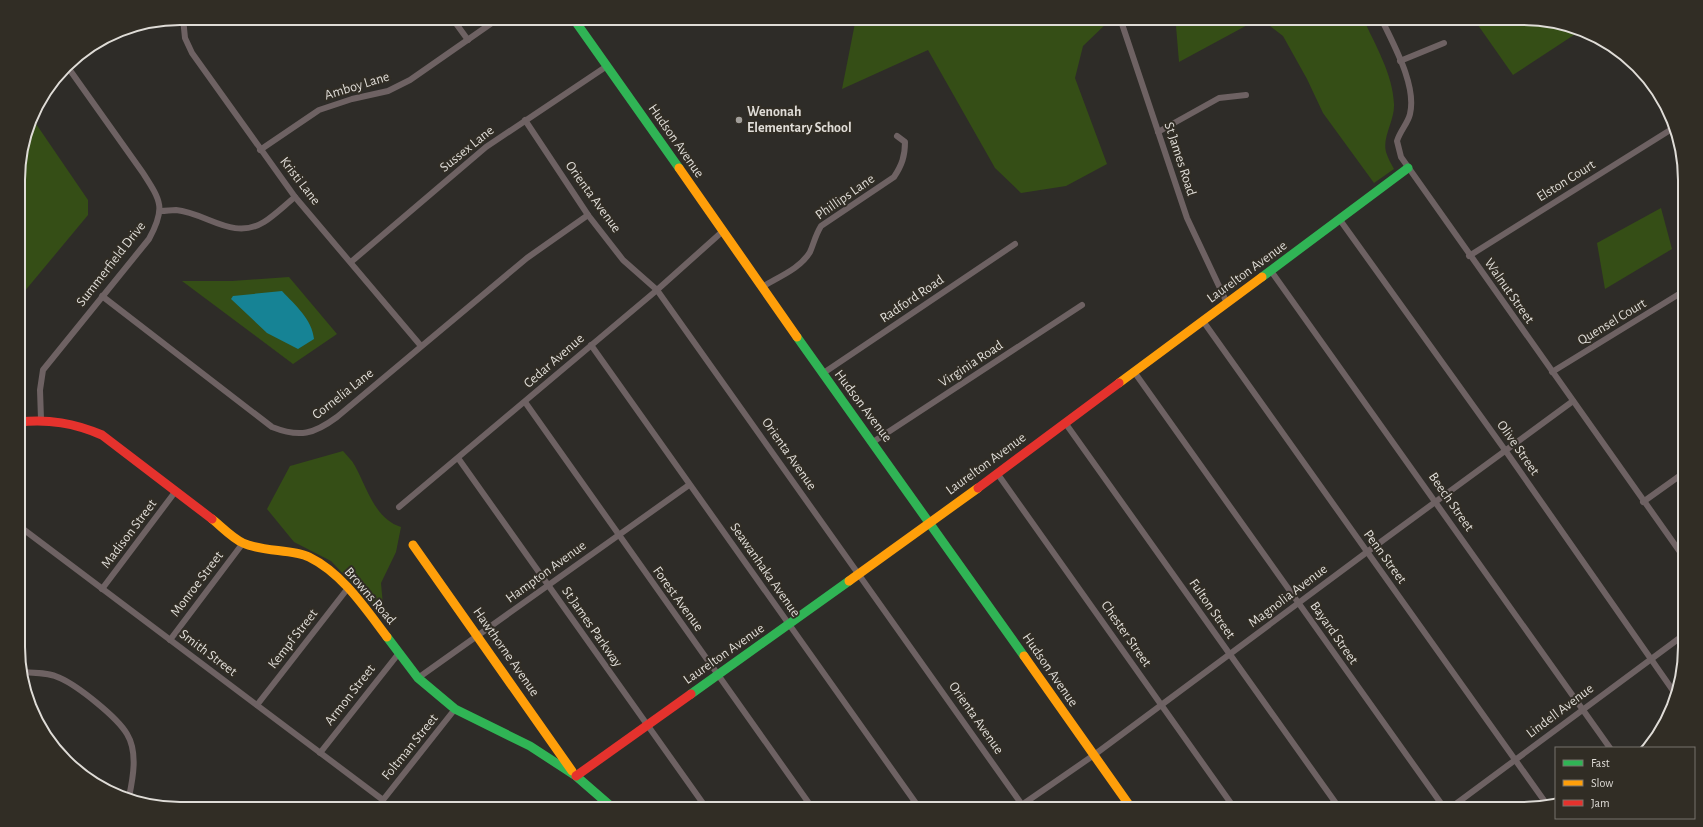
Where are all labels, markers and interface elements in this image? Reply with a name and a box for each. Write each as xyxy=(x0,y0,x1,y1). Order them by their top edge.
street label: Amboy Lane xyxy=(323,69,391,103)
street label: Hudson Avenue xyxy=(646,102,706,180)
place label: Wenonah Elementary School xyxy=(747,105,852,135)
marker: Wenonah Elementary School xyxy=(734,115,744,125)
street label: St James Road xyxy=(1161,120,1199,198)
street label: Sussex Lane xyxy=(437,123,497,175)
street label: Kristi Lane xyxy=(277,154,323,208)
street label: Elston Court xyxy=(1534,157,1598,204)
street label: Orienta Avenue xyxy=(562,159,624,235)
street label: Phillips Lane xyxy=(813,172,877,222)
street label: Summerfield Drive xyxy=(74,219,148,309)
street label: Laurelton Avenue xyxy=(1204,238,1290,306)
street label: Walnut Street xyxy=(1482,256,1537,326)
street label: Radford Road xyxy=(877,273,947,325)
street label: Quensel Court xyxy=(1575,296,1649,348)
street label: Cedar Avenue xyxy=(521,331,587,391)
street label: Virginia Road xyxy=(936,338,1006,390)
street label: Cornelia Lane xyxy=(310,366,376,422)
street label: Hudson Avenue xyxy=(832,367,894,445)
street label: Orienta Avenue xyxy=(759,415,819,493)
street label: Olive Street xyxy=(1494,418,1542,478)
street label: Laurelton Avenue xyxy=(943,430,1029,498)
street label: Beech Street xyxy=(1426,470,1477,534)
street label: Madison Street xyxy=(99,496,160,571)
street label: Seawanhaka Avenue xyxy=(727,520,803,620)
street label: Penn Street xyxy=(1361,528,1409,587)
street label: Hampton Avenue xyxy=(503,538,589,606)
street label: Monroe Street xyxy=(168,548,226,619)
street label: Magnolia Avenue xyxy=(1246,562,1330,630)
street label: Forest Avenue xyxy=(650,564,706,634)
street label: Browns Road xyxy=(342,565,398,627)
street label: Fulton Street xyxy=(1186,577,1238,642)
street label: St James Parkway xyxy=(559,584,625,670)
street label: Chester Street xyxy=(1098,599,1154,670)
street label: Bayard Street xyxy=(1307,599,1361,667)
street label: Hawthorne Avenue xyxy=(470,605,542,699)
street label: Kempf Street xyxy=(266,606,321,671)
street label: Laurelton Avenue xyxy=(681,621,767,687)
street label: Smith Street xyxy=(177,627,240,679)
street label: Hudson Avenue xyxy=(1020,631,1080,709)
street label: Armon Street xyxy=(322,662,378,728)
street label: Orienta Avenue xyxy=(946,679,1006,757)
street label: Lindell Avenue xyxy=(1524,681,1596,741)
street label: Foltman Street xyxy=(379,711,441,783)
legend xyxy=(1555,747,1695,819)
text: Fast xyxy=(1591,757,1610,769)
text: Slow xyxy=(1591,777,1613,789)
text: Jam xyxy=(1591,797,1610,809)

